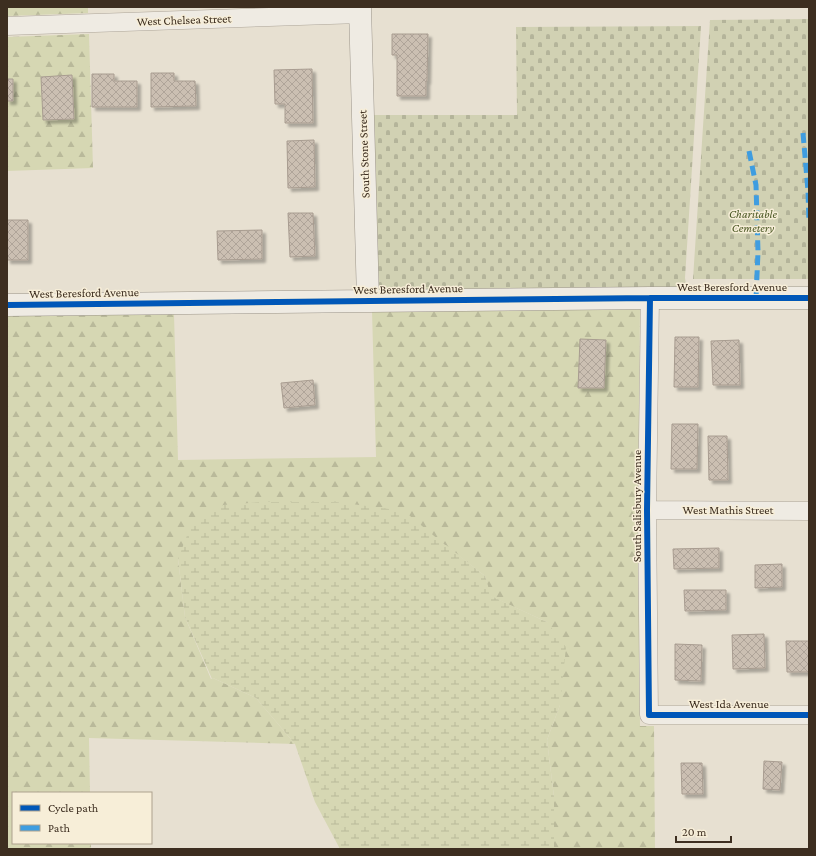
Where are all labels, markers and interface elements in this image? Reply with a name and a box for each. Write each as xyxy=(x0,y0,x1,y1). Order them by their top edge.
street label: West Chelsea Street xyxy=(136,11,233,29)
street label: South Stone Street xyxy=(355,109,373,198)
park label: Charitable Cemetery xyxy=(729,207,777,235)
street label: West Beresford Avenue xyxy=(677,280,787,294)
street label: West Beresford Avenue xyxy=(353,281,463,297)
street label: West Beresford Avenue xyxy=(29,285,139,301)
street label: South Salisbury Avenue xyxy=(630,450,644,562)
street label: West Mathis Street xyxy=(683,503,774,517)
street label: West Ida Avenue xyxy=(689,697,769,711)
legend xyxy=(12,792,152,844)
text: Cycle path xyxy=(48,801,99,815)
scale bar xyxy=(676,818,731,844)
text: Path xyxy=(48,821,70,835)
text: 20 m xyxy=(682,825,707,839)

